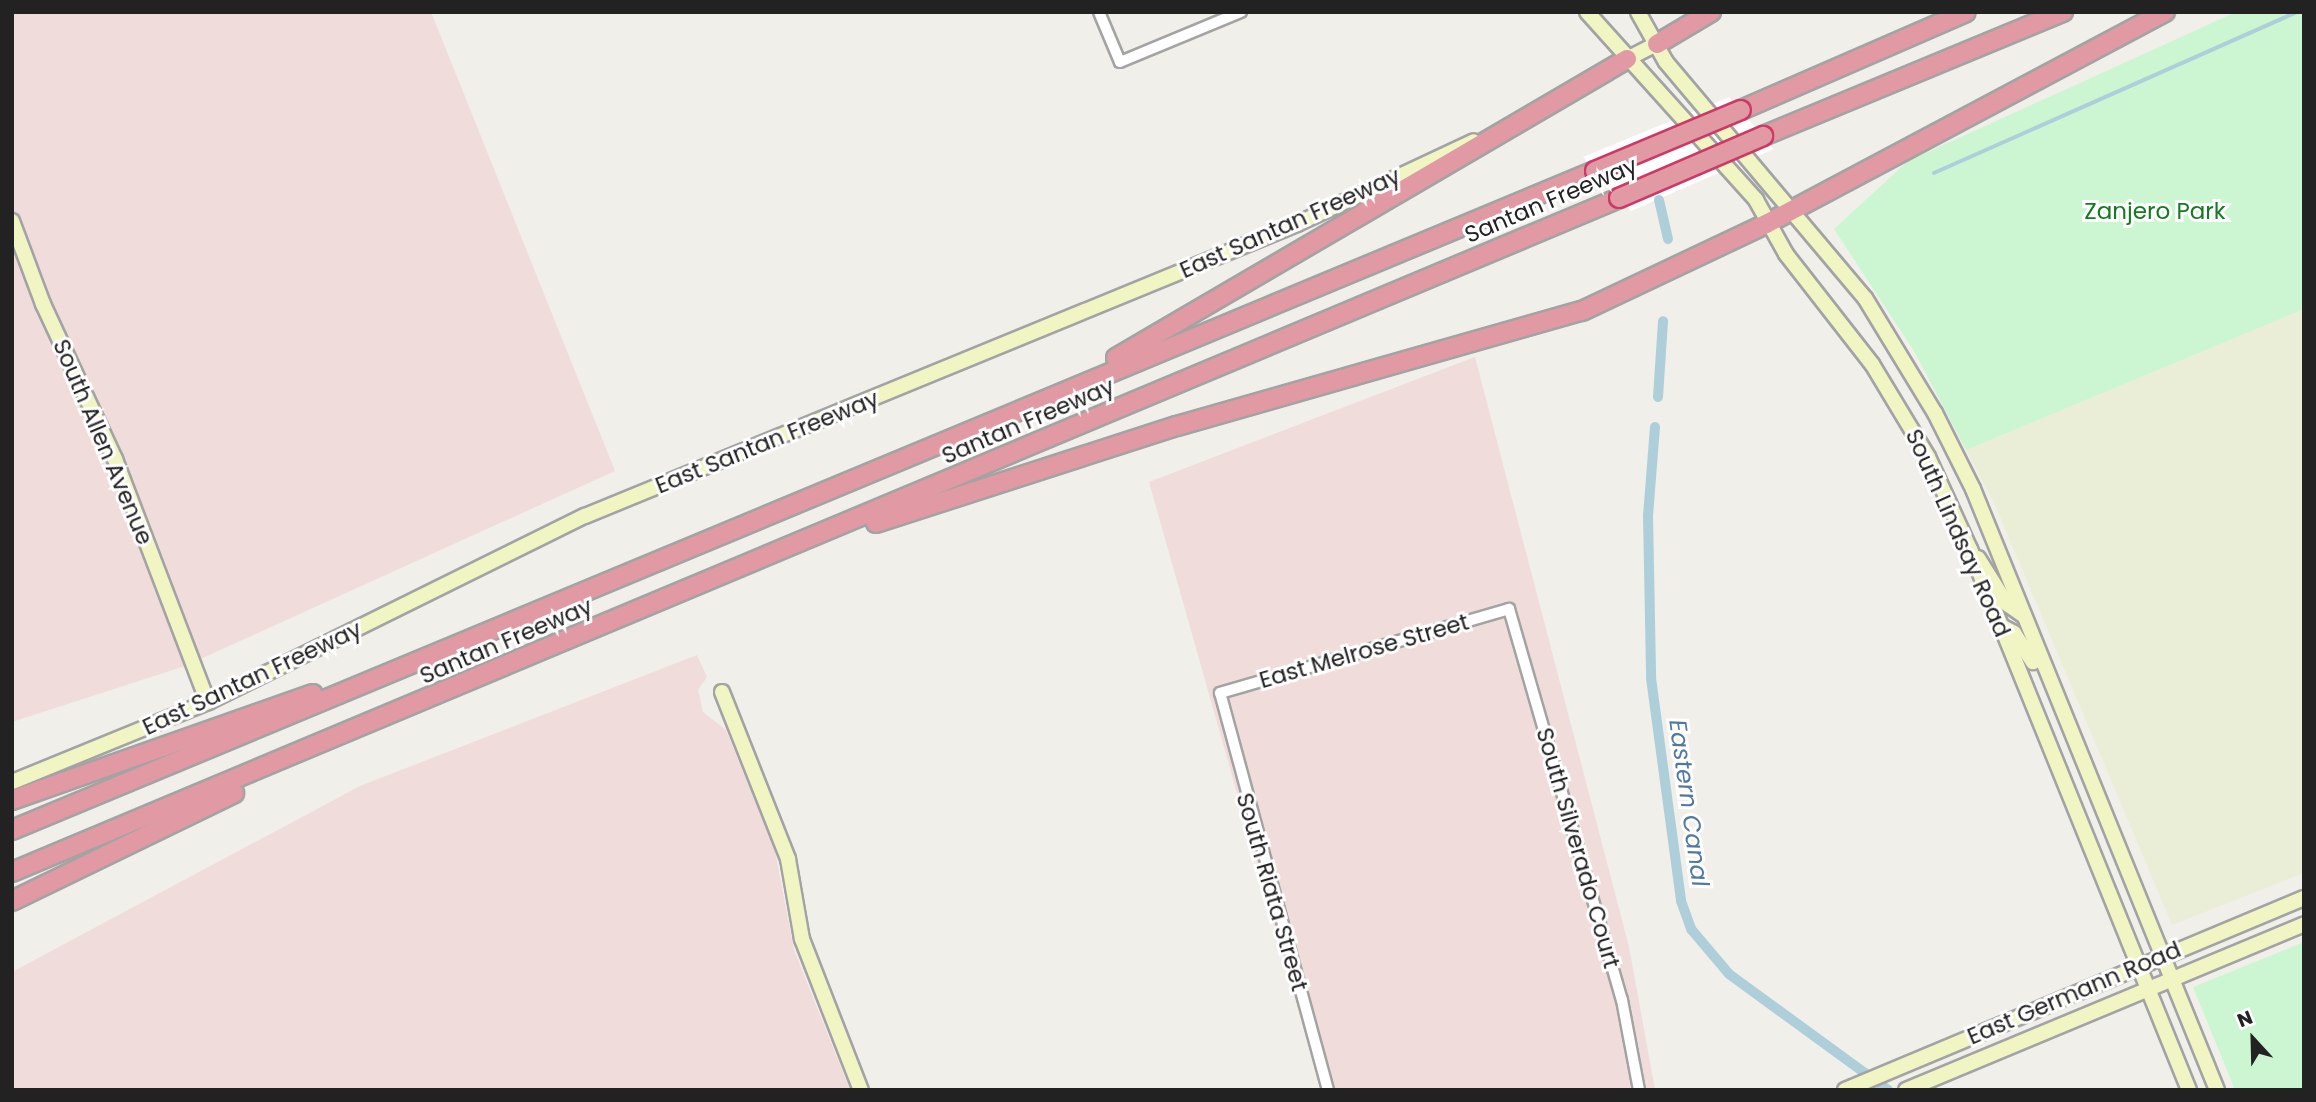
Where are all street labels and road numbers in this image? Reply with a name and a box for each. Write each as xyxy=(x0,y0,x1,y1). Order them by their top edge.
street label: Santan Freeway xyxy=(1461,151,1641,249)
street label: East Santan Freeway xyxy=(1175,162,1405,284)
street label: South Allen Avenue xyxy=(47,335,159,549)
street label: Santan Freeway xyxy=(938,372,1118,470)
street label: East Santan Freeway xyxy=(651,385,883,499)
street label: South Lindsay Road xyxy=(1900,425,2016,641)
street label: Santan Freeway xyxy=(416,592,596,690)
street label: East Melrose Street xyxy=(1256,608,1472,694)
street label: East Santan Freeway xyxy=(138,615,366,741)
street label: South Silverado Court xyxy=(1530,725,1626,971)
street label: South Riata Street xyxy=(1231,790,1313,994)
street label: East Germann Road xyxy=(1963,936,2185,1050)

